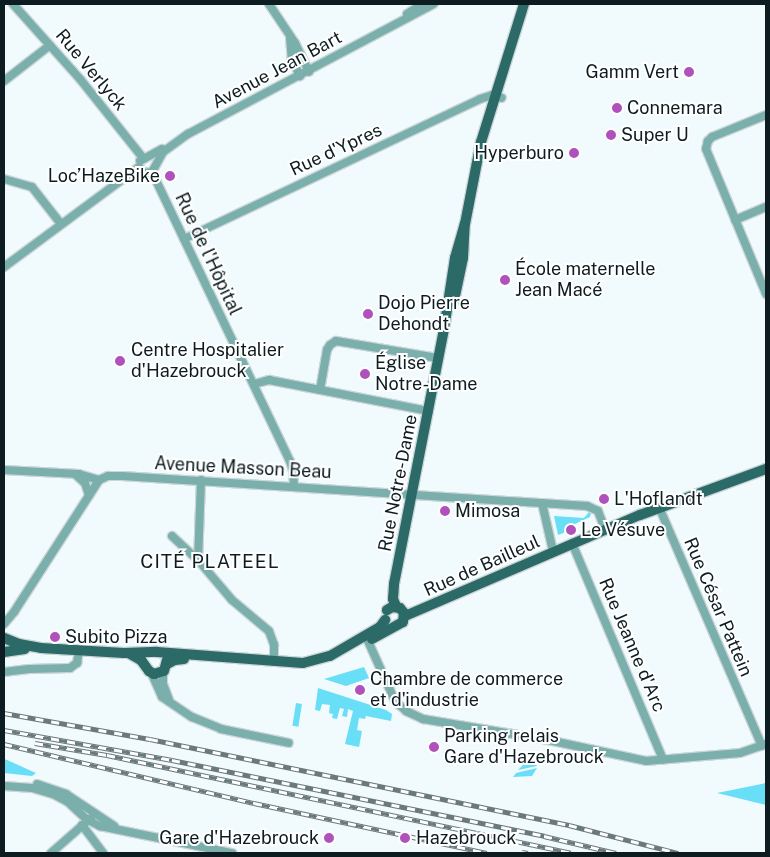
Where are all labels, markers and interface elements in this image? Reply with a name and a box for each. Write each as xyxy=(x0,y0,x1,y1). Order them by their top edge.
street label: Rue Verlyck xyxy=(51,25,131,115)
street label: Avenue Jean Bart xyxy=(208,27,346,113)
place label: Gamm Vert xyxy=(585,61,679,83)
marker: Gamm Vert xyxy=(683,66,695,78)
place label: Connemara xyxy=(627,97,723,119)
marker: Connemara xyxy=(611,102,623,114)
street label: Rue d'Ypres xyxy=(286,119,386,181)
place label: Super U xyxy=(621,124,689,146)
marker: Super U xyxy=(605,129,617,141)
place label: Hyperburo xyxy=(474,142,564,164)
marker: Hyperburo xyxy=(568,147,580,159)
place label: Loc’HazeBike xyxy=(48,165,160,187)
marker: Loc’HazeBike xyxy=(164,170,176,182)
street label: Rue de l'Hôpital xyxy=(170,189,246,319)
place label: École maternelle Jean Macé xyxy=(515,259,656,302)
marker: École maternelle Jean Macé xyxy=(499,274,511,286)
place label: Dojo Pierre Dehondt xyxy=(378,293,470,336)
marker: Dojo Pierre Dehondt xyxy=(362,308,374,320)
place label: Centre Hospitalier d'Hazebrouck xyxy=(131,340,284,382)
place label: Église Notre-Dame xyxy=(375,353,477,396)
marker: Centre Hospitalier d'Hazebrouck xyxy=(113,354,127,368)
marker: Église Notre-Dame xyxy=(359,368,371,380)
street label: Rue Notre-Dame xyxy=(374,412,422,554)
street label: Avenue Masson Beau xyxy=(154,453,332,483)
place label: L'Hoflandt xyxy=(614,488,703,510)
marker: L'Hoflandt xyxy=(598,493,610,505)
place label: Mimosa xyxy=(455,500,520,522)
marker: Mimosa xyxy=(439,505,451,517)
place label: Le Vésuve xyxy=(581,519,666,541)
marker: Le Vésuve xyxy=(565,524,577,536)
street label: Rue de Bailleul xyxy=(420,531,544,601)
street label: Rue César Pattein xyxy=(679,534,757,680)
district label: CITÉ PLATEEL xyxy=(139,551,281,573)
street label: Rue Jeanne d'Arc xyxy=(594,575,670,715)
place label: Subito Pizza xyxy=(65,626,168,648)
marker: Subito Pizza xyxy=(49,631,61,643)
place label: Chambre de commerce et d'industrie xyxy=(370,669,564,712)
marker: Chambre de commerce et d'industrie xyxy=(354,684,366,696)
place label: Parking relais Gare d'Hazebrouck xyxy=(444,726,604,769)
marker: Parking relais Gare d'Hazebrouck xyxy=(428,741,440,753)
place label: Gare d'Hazebrouck xyxy=(159,827,319,849)
place label: Hazebrouck xyxy=(416,827,516,849)
marker: Hazebrouck xyxy=(398,831,412,845)
marker: Gare d'Hazebrouck xyxy=(323,832,335,844)

